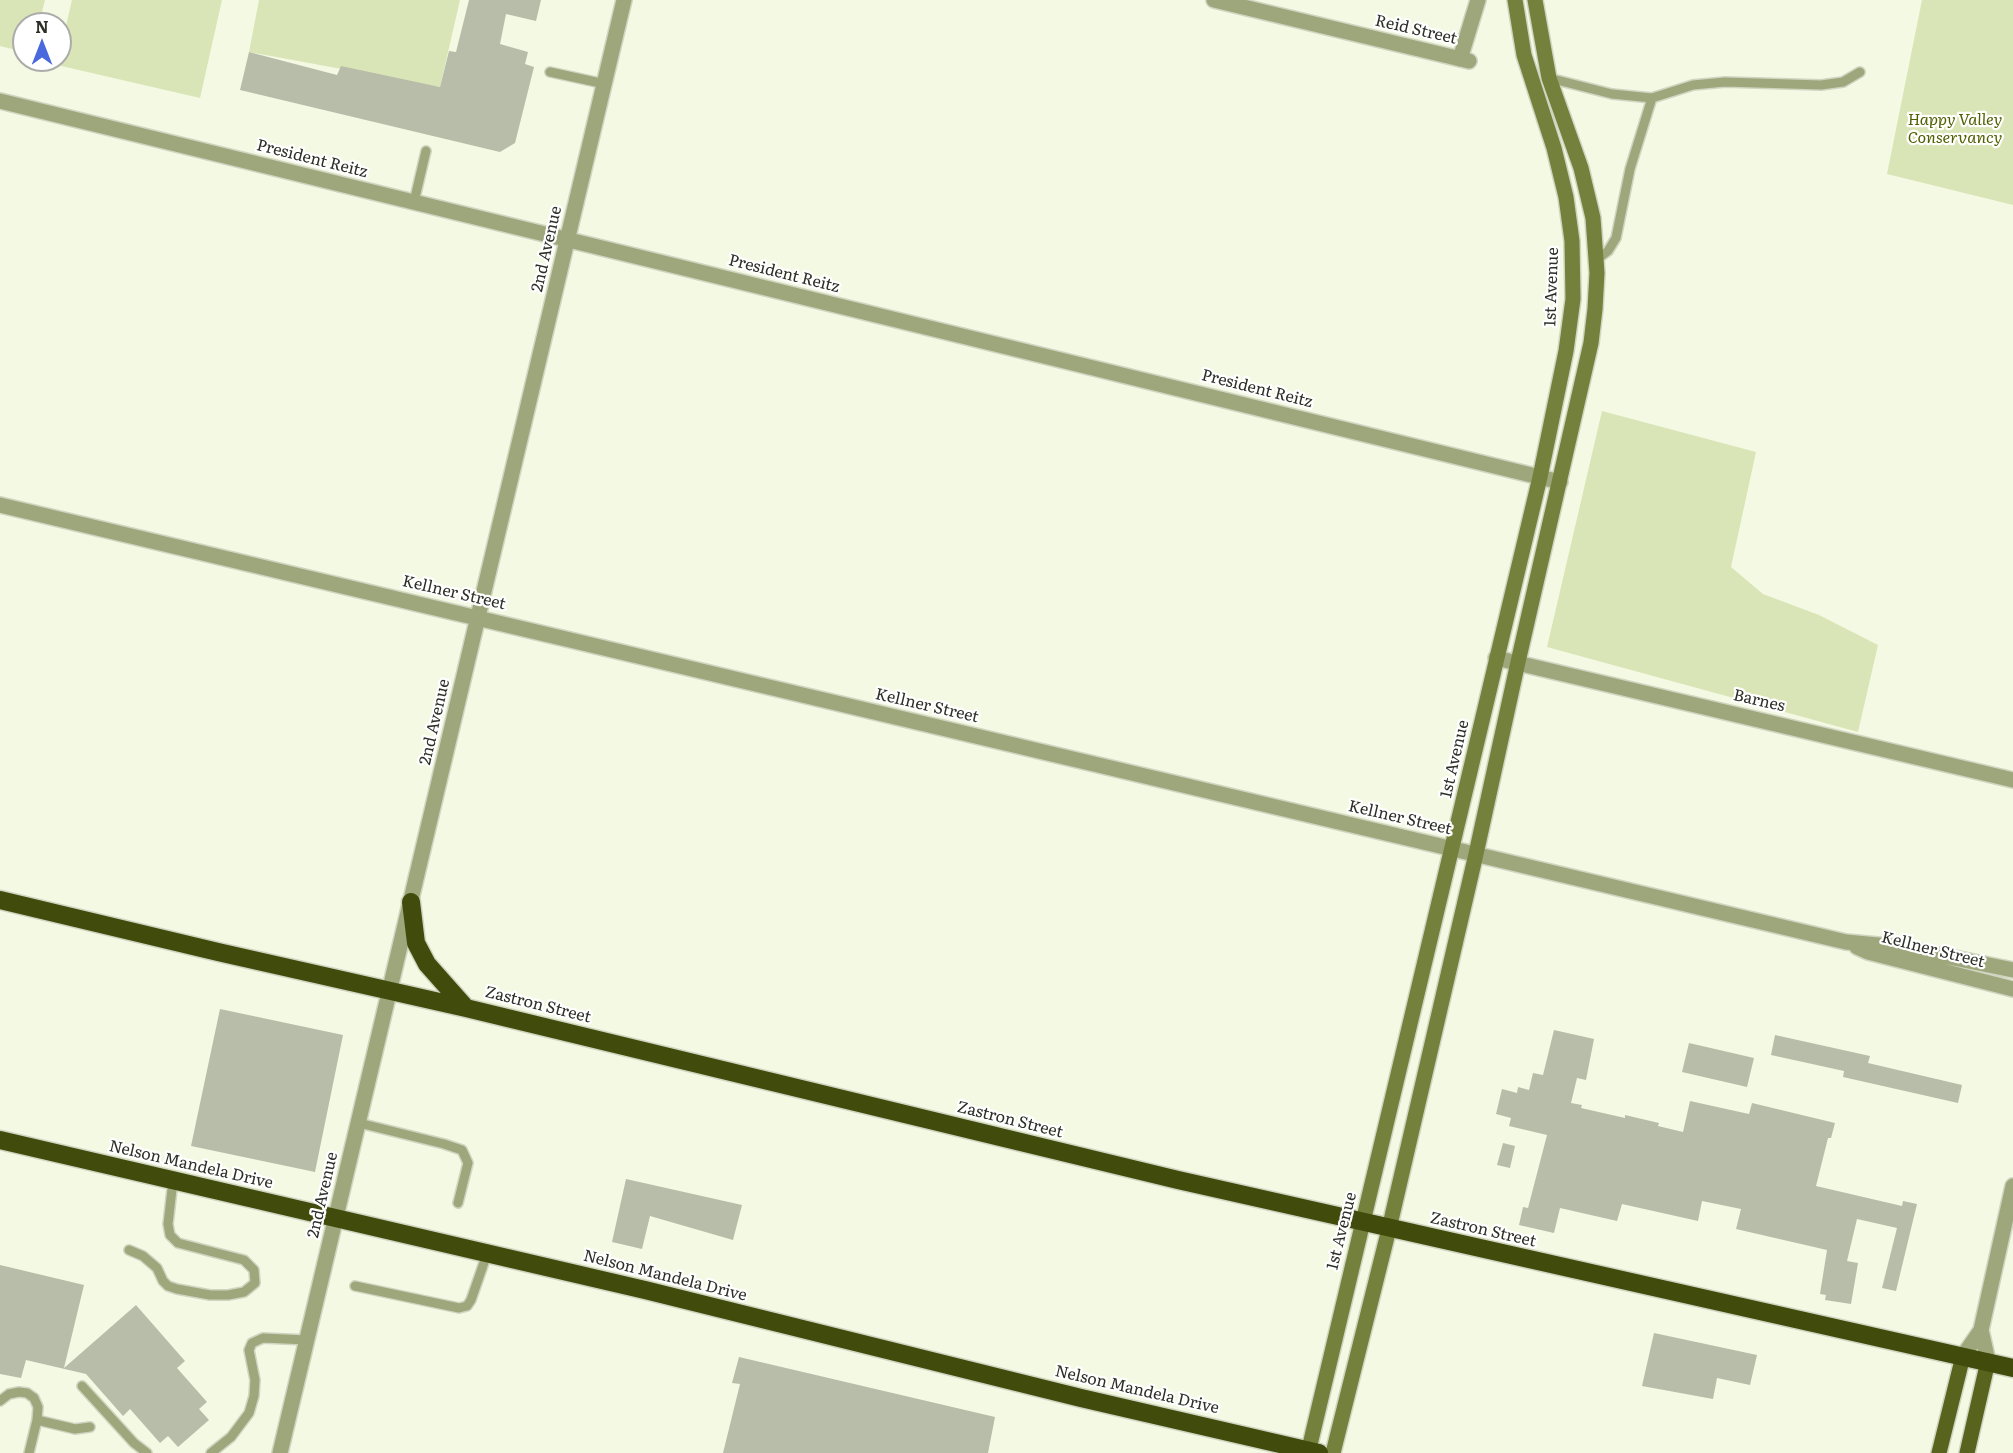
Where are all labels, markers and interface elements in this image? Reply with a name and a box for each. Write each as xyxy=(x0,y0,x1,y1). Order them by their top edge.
street label: Reid Street xyxy=(1373,11,1459,49)
north arrow xyxy=(12,12,72,72)
text: N xyxy=(35,14,49,38)
park label: Happy Valley Conservancy xyxy=(1908,110,2002,148)
street label: President Reitz xyxy=(255,136,369,182)
street label: 2nd Avenue xyxy=(528,204,566,294)
street label: 1st Avenue xyxy=(1541,247,1563,327)
street label: President Reitz xyxy=(727,251,841,297)
street label: President Reitz xyxy=(1200,366,1314,412)
street label: Kellner Street xyxy=(400,572,508,614)
street label: 2nd Avenue xyxy=(416,677,454,767)
street label: Kellner Street xyxy=(873,685,981,727)
street label: Barnes xyxy=(1731,686,1787,716)
street label: 1st Avenue xyxy=(1437,718,1473,800)
street label: Kellner Street xyxy=(1346,797,1454,839)
street label: Kellner Street xyxy=(1879,928,1987,972)
street label: Zastron Street xyxy=(483,983,593,1027)
street label: Zastron Street xyxy=(955,1098,1065,1142)
street label: Nelson Mandela Drive xyxy=(107,1137,275,1193)
street label: 2nd Avenue xyxy=(304,1150,342,1240)
street label: 1st Avenue xyxy=(1323,1190,1361,1272)
street label: Zastron Street xyxy=(1428,1208,1538,1252)
street label: Nelson Mandela Drive xyxy=(581,1246,749,1306)
street label: Nelson Mandela Drive xyxy=(1053,1362,1221,1418)

